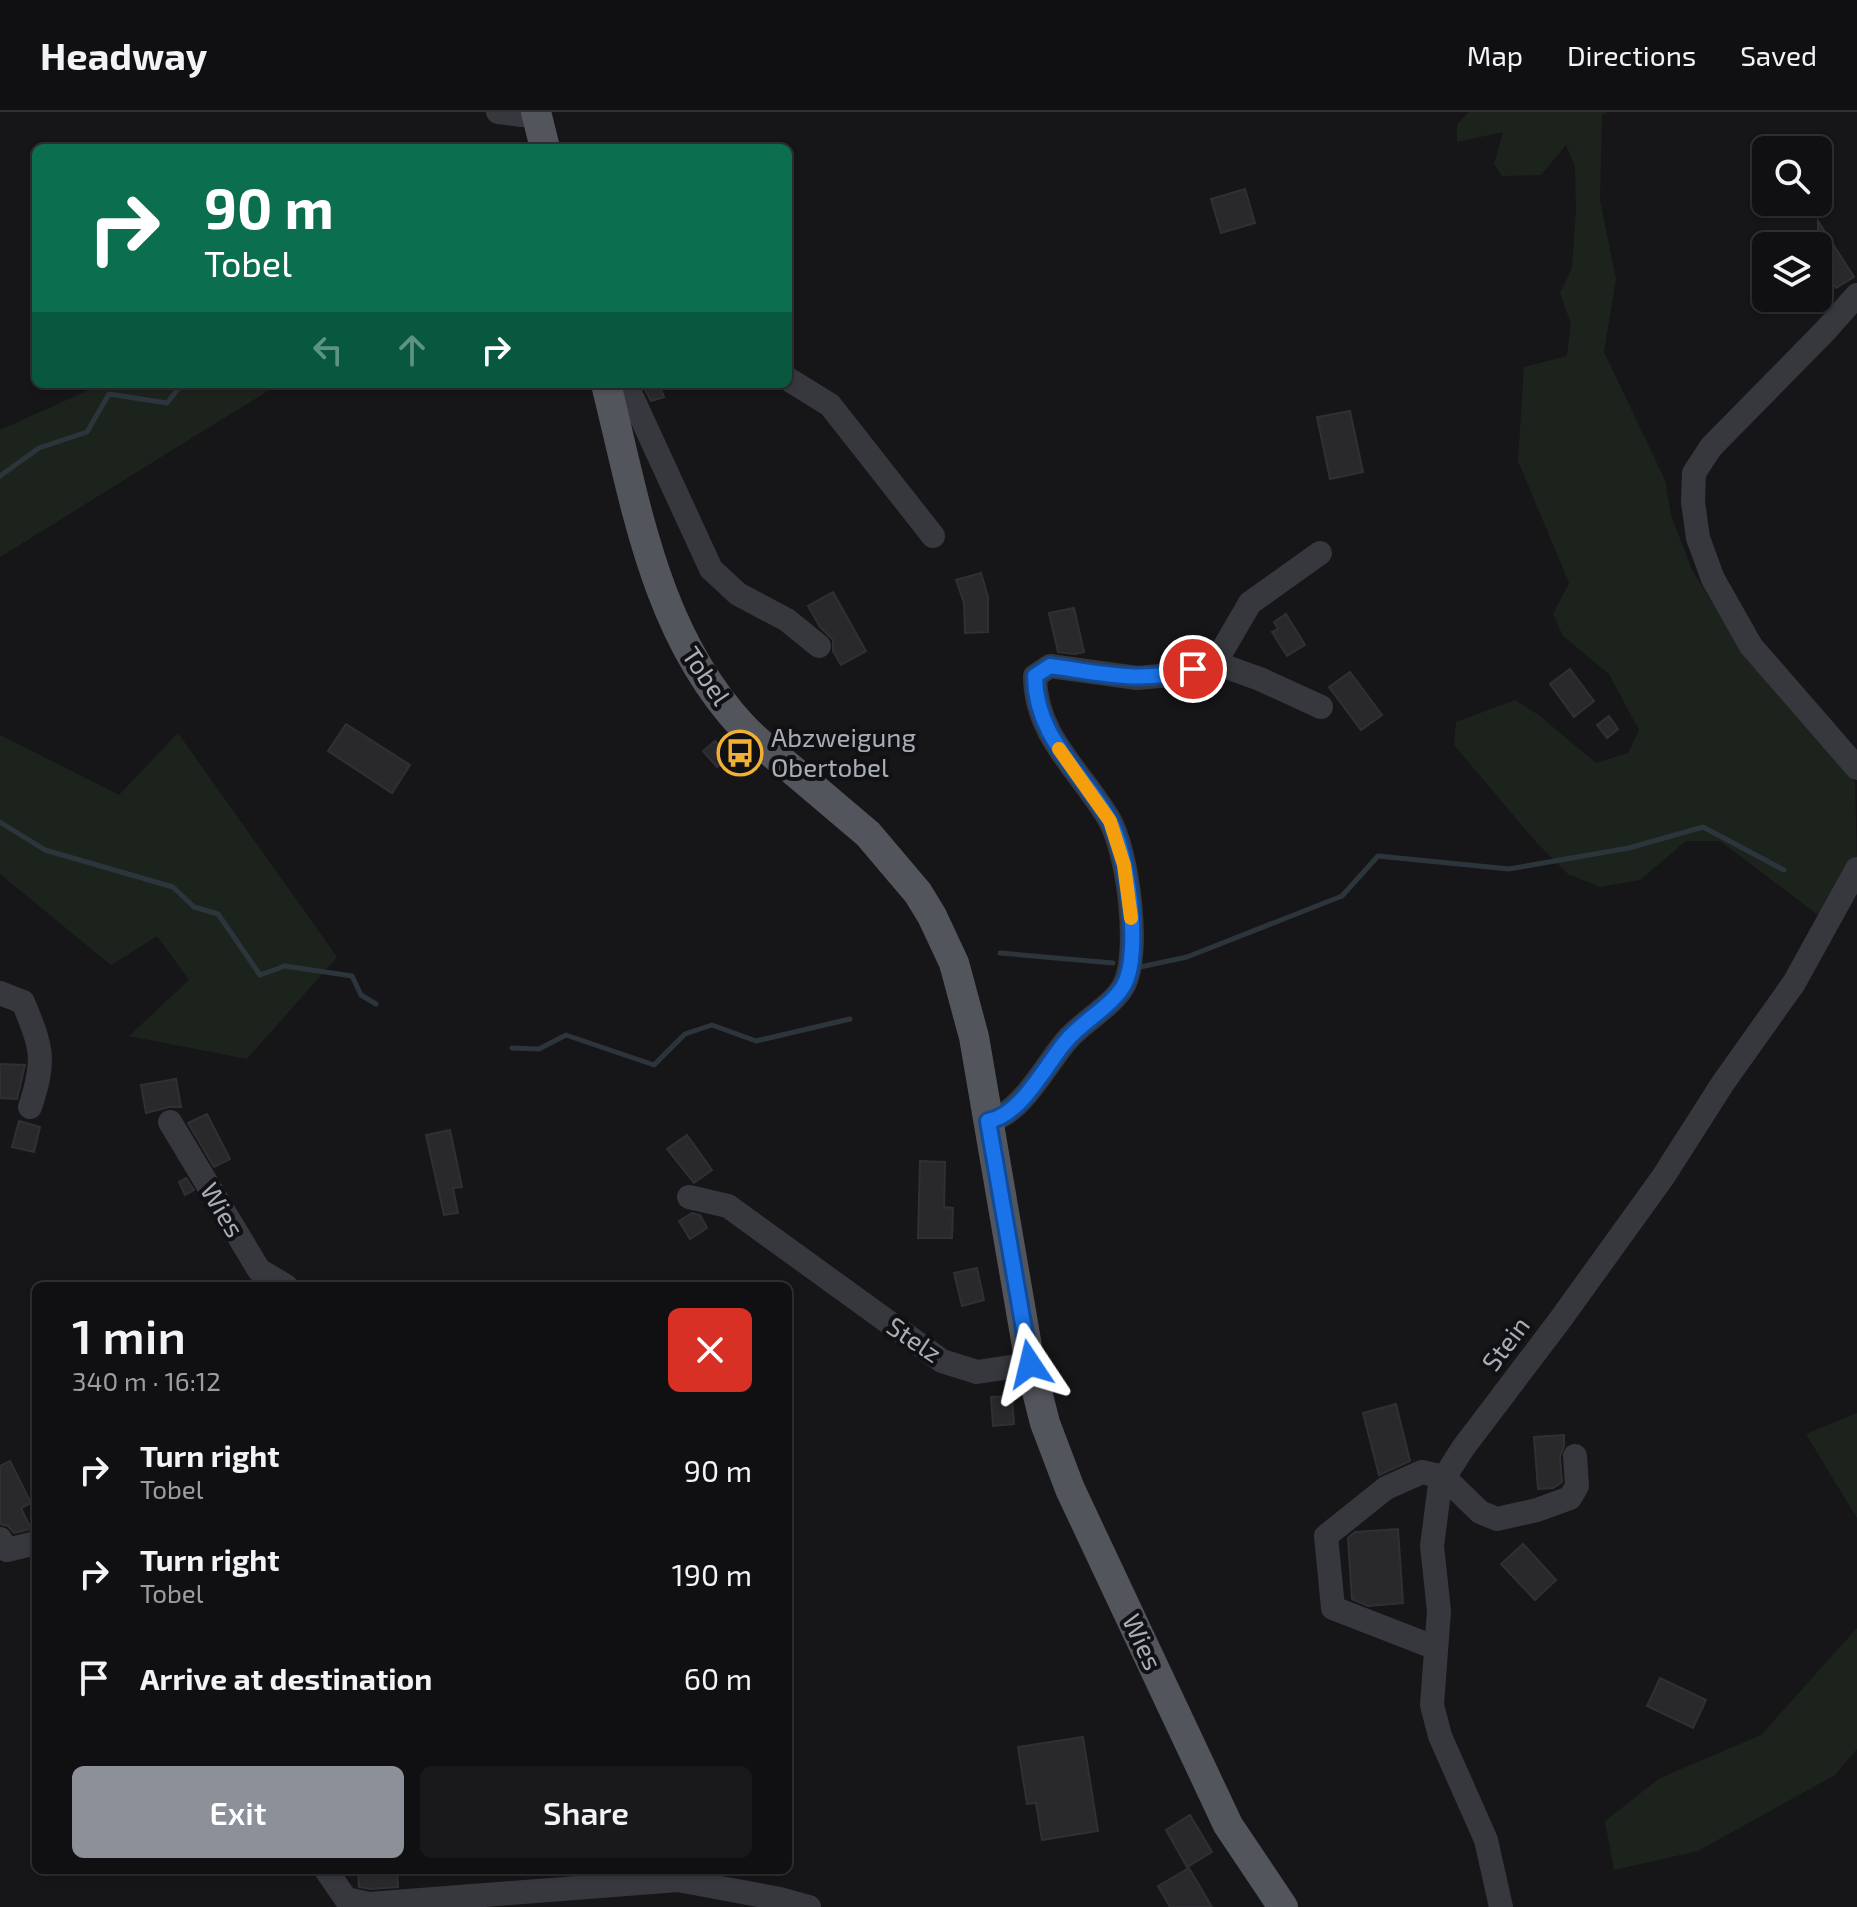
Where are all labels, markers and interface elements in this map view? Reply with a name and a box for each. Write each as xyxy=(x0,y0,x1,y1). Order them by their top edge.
text: Headway xyxy=(40,32,207,78)
text: Map xyxy=(1467,38,1523,72)
text: Directions xyxy=(1567,38,1696,72)
text: Saved xyxy=(1740,38,1817,72)
map controls xyxy=(1752,136,1832,312)
button: search xyxy=(1752,136,1832,216)
text: 90 m xyxy=(204,173,334,240)
icon: right xyxy=(72,176,176,280)
button: layers xyxy=(1752,232,1832,312)
text: Tobel xyxy=(204,241,292,284)
icon: left xyxy=(306,328,350,372)
icon: ahead xyxy=(390,328,434,372)
icon: right xyxy=(474,328,518,372)
pin xyxy=(1159,635,1227,703)
street label: Tobel xyxy=(677,640,738,710)
icon: arrive xyxy=(1171,647,1215,691)
place label: Abzweigung Obertobel xyxy=(771,721,916,782)
bus stop icon: Abzweigung Obertobel xyxy=(716,729,764,777)
street label: Wies xyxy=(195,1176,252,1242)
text: 1 min xyxy=(72,1306,186,1364)
button: close xyxy=(668,1308,752,1392)
street label: Stelz xyxy=(882,1309,948,1368)
street label: Stein xyxy=(1474,1310,1535,1376)
position arrow xyxy=(988,1322,1072,1406)
text: 340 m · 16:12 xyxy=(72,1365,221,1396)
text: Turn right xyxy=(140,1437,280,1473)
icon: right xyxy=(72,1448,116,1492)
text: 90 m xyxy=(684,1452,752,1488)
text: Tobel xyxy=(140,1473,203,1504)
text: Turn right xyxy=(140,1541,280,1577)
icon: right xyxy=(72,1552,116,1596)
text: 190 m xyxy=(672,1556,752,1592)
text: Tobel xyxy=(140,1577,203,1608)
street label: Wies xyxy=(1117,1608,1170,1674)
icon: arrive xyxy=(72,1656,116,1700)
text: Arrive at destination xyxy=(140,1660,432,1696)
text: 60 m xyxy=(684,1660,752,1696)
button: Exit xyxy=(72,1766,404,1858)
button: Share xyxy=(420,1766,752,1858)

